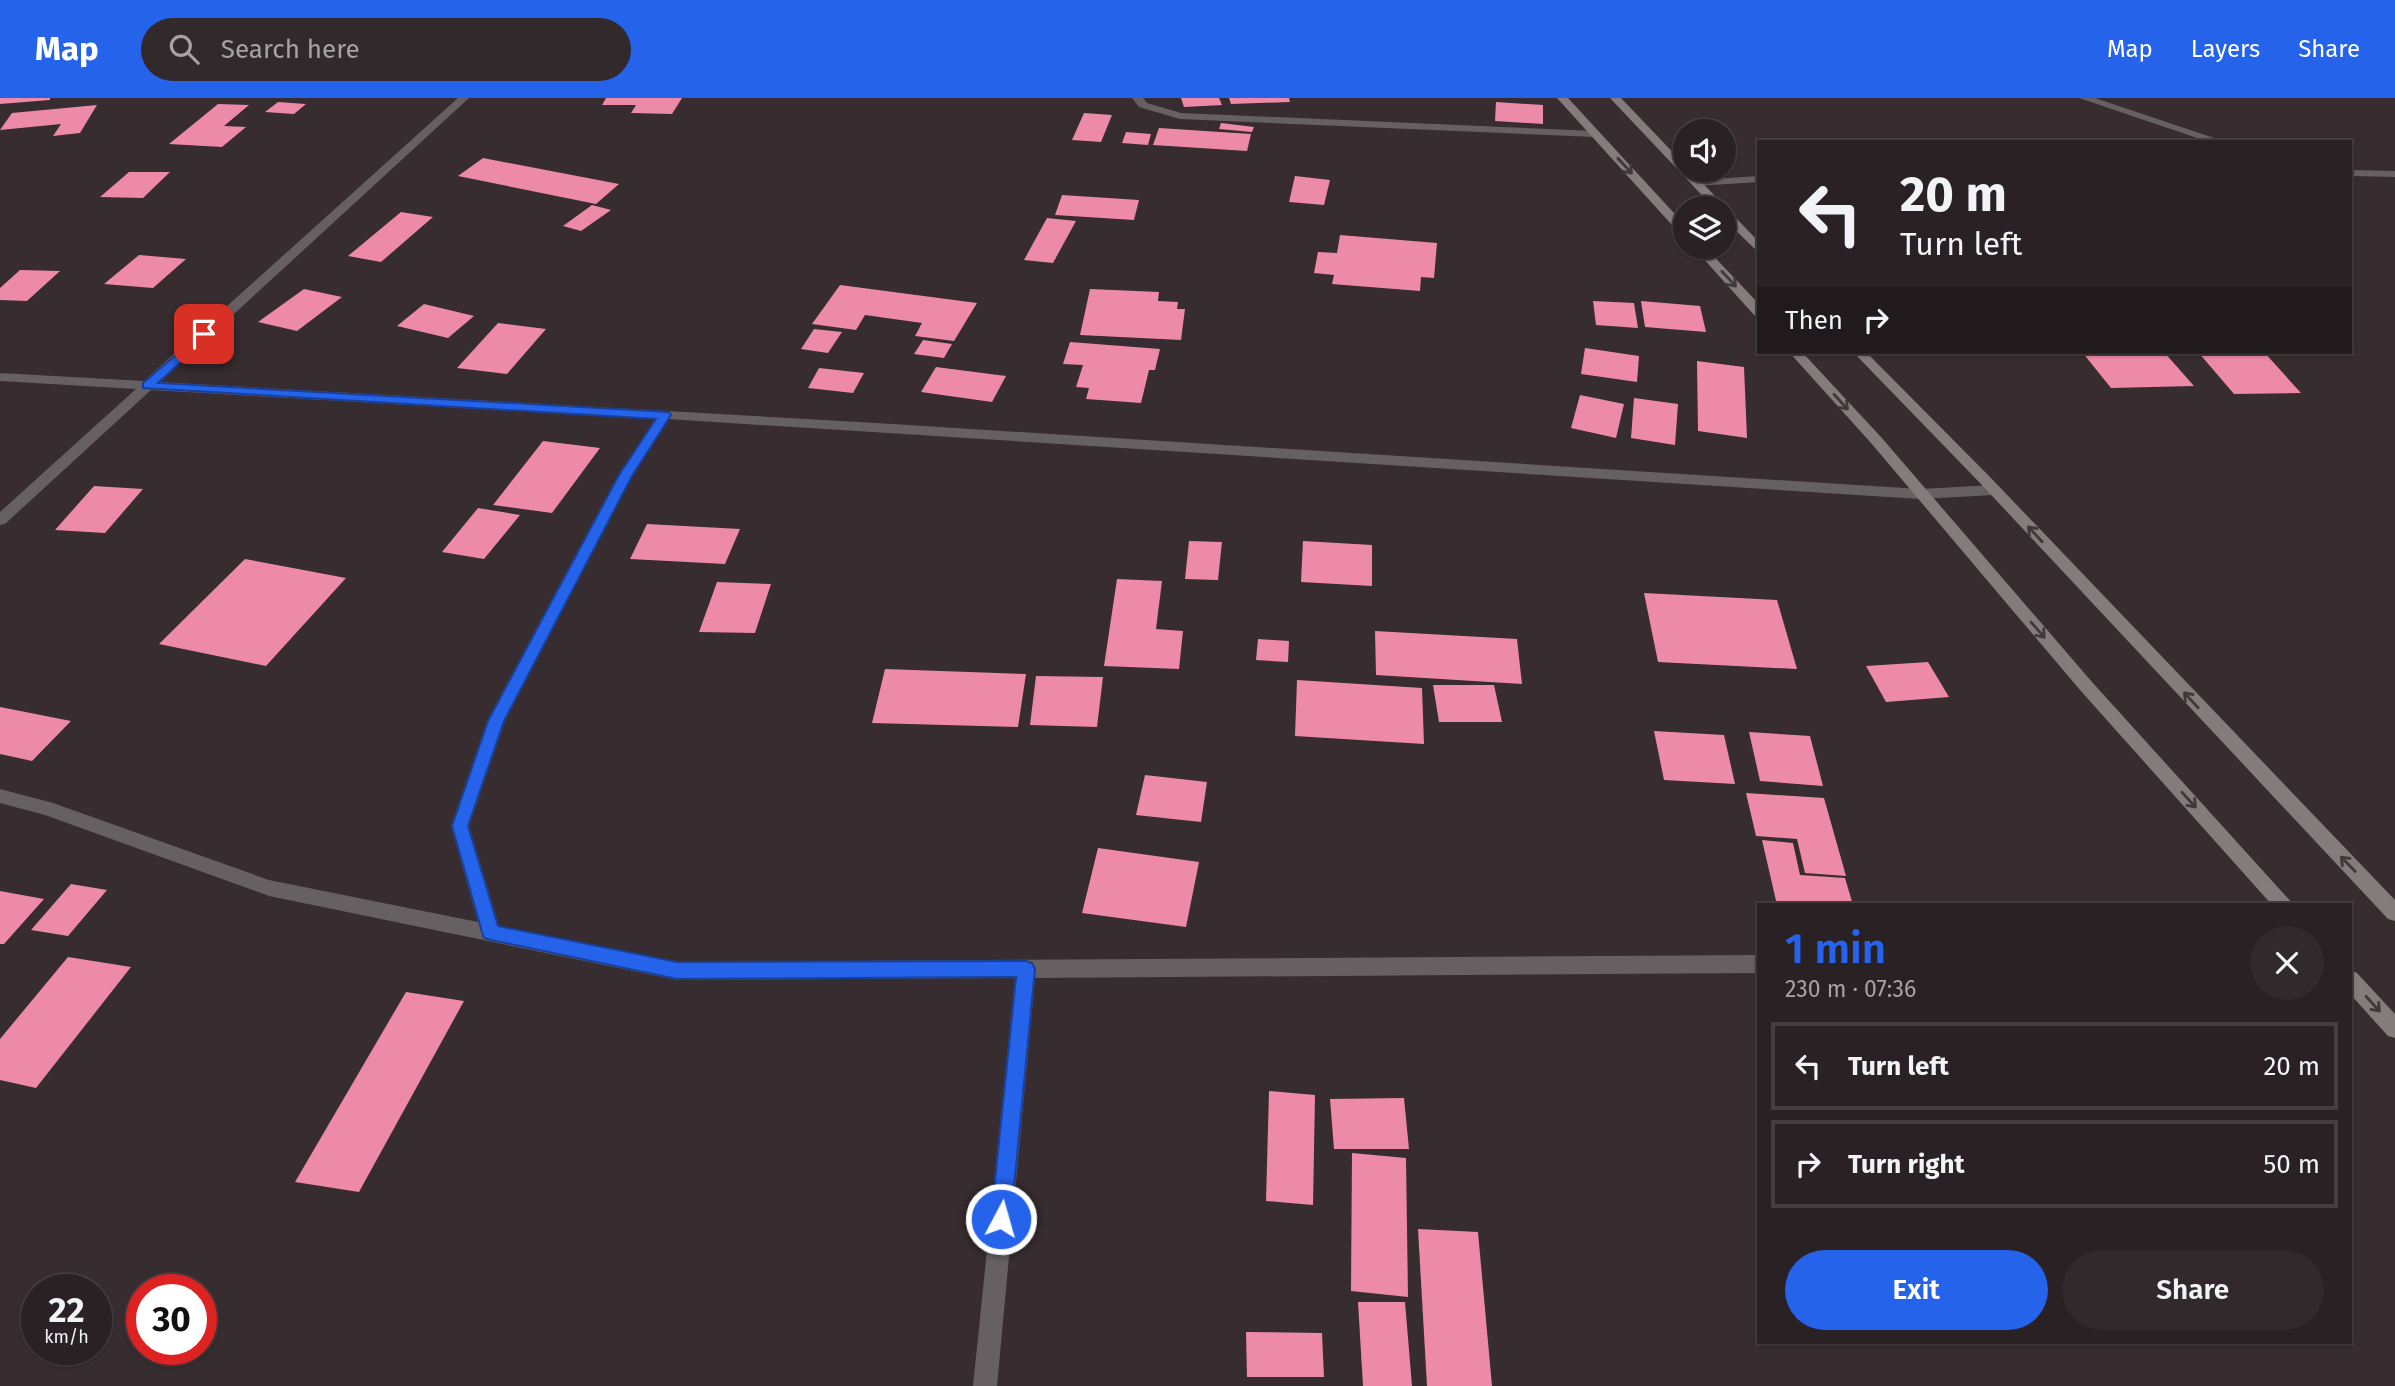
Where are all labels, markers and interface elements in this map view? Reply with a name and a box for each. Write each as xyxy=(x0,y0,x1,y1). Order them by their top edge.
search box xyxy=(141,18,631,81)
text: Map xyxy=(35,29,99,69)
icon: search xyxy=(165,30,203,68)
text: Search here xyxy=(221,34,360,65)
text: Map xyxy=(2107,35,2153,63)
text: Layers xyxy=(2191,35,2260,63)
text: Share xyxy=(2298,35,2360,63)
map controls xyxy=(1673,119,1736,259)
button: sound xyxy=(1673,119,1736,182)
one-way arrow xyxy=(1616,157,1633,174)
text: 20 m xyxy=(1900,165,2007,224)
icon: left xyxy=(1785,168,1876,259)
button: layers xyxy=(1673,196,1736,259)
text: Turn left xyxy=(1900,225,2022,263)
one-way arrow xyxy=(1721,270,1737,288)
icon: right xyxy=(1857,301,1895,339)
pin xyxy=(174,304,234,364)
text: Then xyxy=(1785,305,1843,336)
icon: arrive xyxy=(185,315,223,353)
one-way arrow xyxy=(1833,393,1849,411)
one-way arrow xyxy=(2027,526,2044,543)
one-way arrow xyxy=(2030,621,2046,639)
one-way arrow xyxy=(2182,692,2199,709)
one-way arrow xyxy=(2181,791,2197,809)
one-way arrow xyxy=(2339,856,2356,873)
text: 1 min xyxy=(1785,924,1886,974)
button: close xyxy=(2250,926,2324,1000)
text: 230 m · 07:36 xyxy=(1785,975,1916,1003)
one-way arrow xyxy=(2364,995,2381,1012)
icon: left xyxy=(1789,1047,1827,1085)
text: Turn left xyxy=(1848,1051,1949,1082)
text: 20 m xyxy=(2263,1051,2320,1082)
icon: right xyxy=(1789,1145,1827,1183)
text: Turn right xyxy=(1848,1149,1965,1180)
text: 50 m xyxy=(2263,1149,2320,1180)
position arrow xyxy=(964,1182,1038,1256)
button: Exit xyxy=(1785,1250,2048,1330)
button: Share xyxy=(2062,1250,2324,1330)
speed limit sign: 30 xyxy=(126,1274,217,1365)
text: 22 xyxy=(48,1289,85,1331)
text: km/h xyxy=(44,1326,89,1348)

